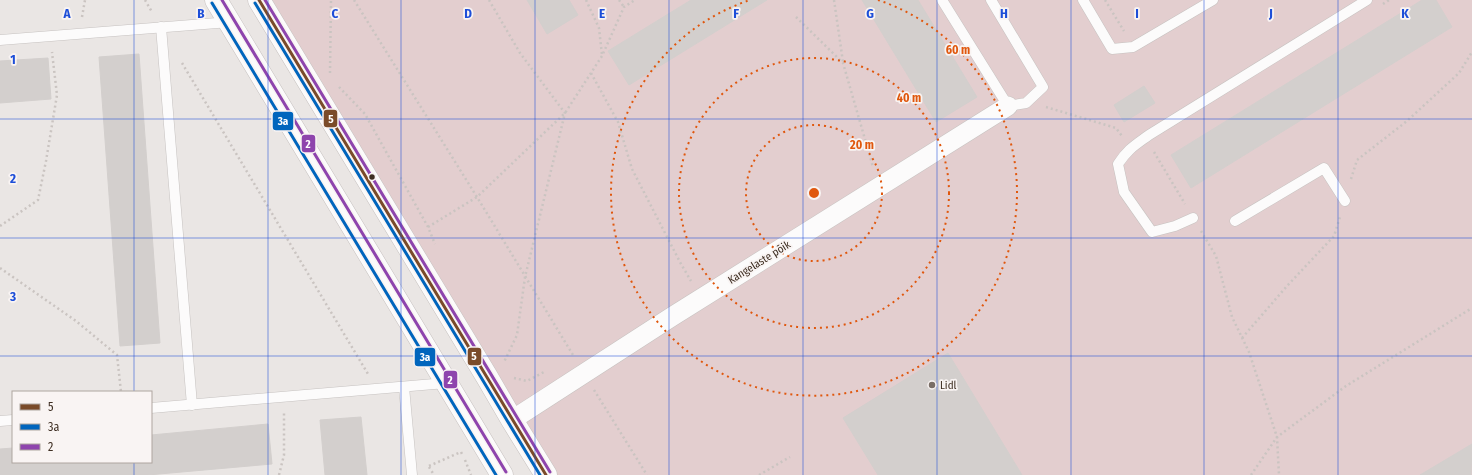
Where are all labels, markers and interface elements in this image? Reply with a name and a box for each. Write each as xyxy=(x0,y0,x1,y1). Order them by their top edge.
text: A xyxy=(62,6,71,21)
text: B xyxy=(197,6,205,21)
text: C xyxy=(332,6,339,21)
text: D xyxy=(464,6,472,21)
text: E xyxy=(599,6,605,21)
text: F xyxy=(733,6,739,21)
text: G xyxy=(866,6,874,21)
text: H xyxy=(1000,6,1008,21)
text: I xyxy=(1135,6,1139,21)
text: J xyxy=(1268,6,1273,21)
text: K xyxy=(1401,6,1409,21)
text: 60 m xyxy=(946,43,970,57)
text: 1 xyxy=(10,52,16,67)
text: 40 m xyxy=(897,91,921,105)
line badge: 5 xyxy=(323,109,338,128)
line badge: 3a xyxy=(272,111,294,131)
text: 5 xyxy=(328,113,334,126)
text: 3a xyxy=(277,115,289,128)
line badge: 2 xyxy=(301,134,316,153)
text: 2 xyxy=(304,138,311,151)
text: 20 m xyxy=(849,138,874,152)
text: 2 xyxy=(9,171,16,186)
unlabelled marker xyxy=(367,172,377,182)
centre of rings xyxy=(807,186,821,200)
street label: Kangelaste põik xyxy=(726,238,794,287)
text: 3 xyxy=(9,289,16,304)
line badge: 3a xyxy=(414,347,436,367)
line badge: 5 xyxy=(467,347,482,366)
text: 5 xyxy=(471,350,477,363)
text: 3a xyxy=(419,351,431,364)
line badge: 2 xyxy=(443,370,458,389)
text: 2 xyxy=(446,374,453,387)
place label: Lidl xyxy=(940,379,957,392)
marker: Lidl xyxy=(927,380,937,390)
legend xyxy=(12,391,152,463)
text: 5 xyxy=(48,400,54,414)
text: 3a xyxy=(48,420,59,434)
text: 2 xyxy=(48,440,53,454)

